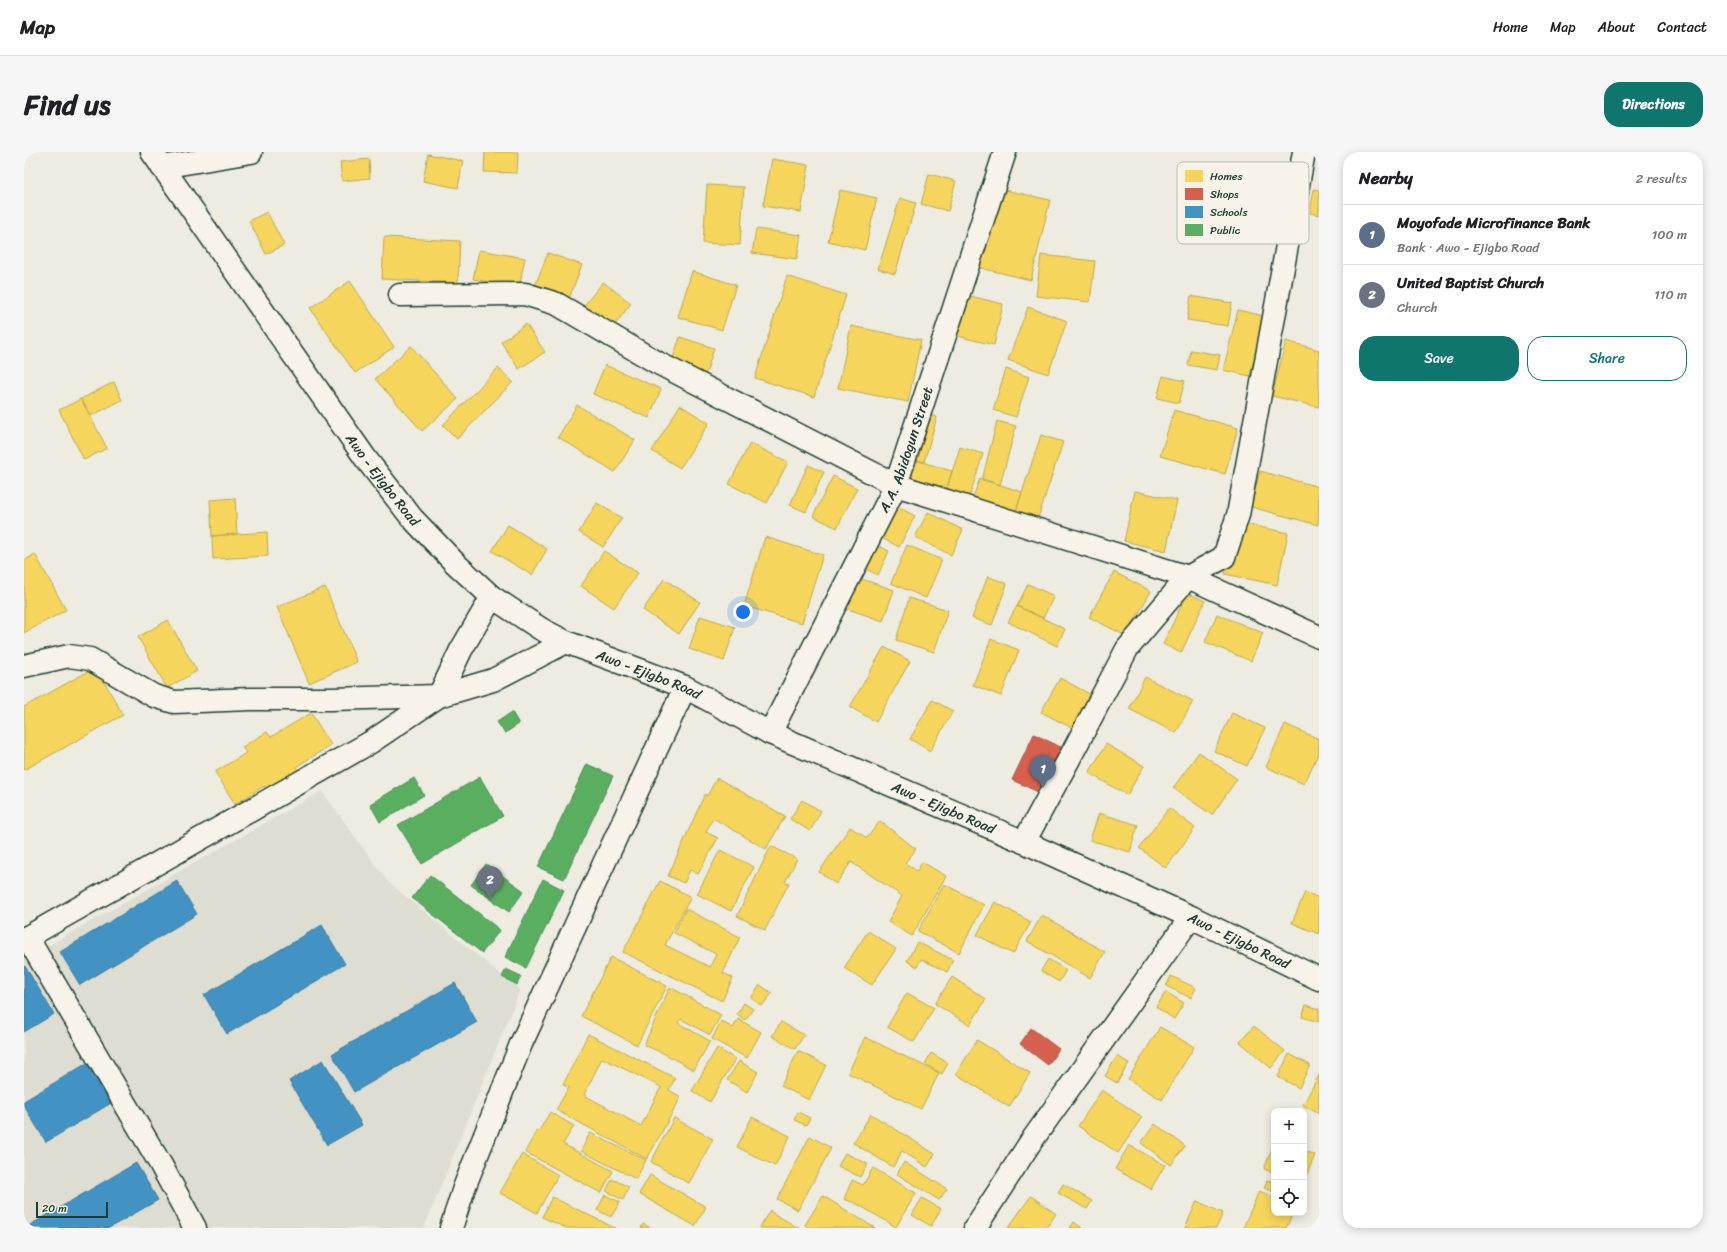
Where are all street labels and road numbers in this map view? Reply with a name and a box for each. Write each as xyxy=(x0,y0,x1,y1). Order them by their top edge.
street label: A.A. Abidogun Street xyxy=(872,383,940,518)
street label: Awo - Ejigbo Road xyxy=(338,428,427,534)
street label: Awo - Ejigbo Road xyxy=(591,642,707,707)
street label: Awo - Ejigbo Road xyxy=(886,774,1001,842)
street label: Awo - Ejigbo Road xyxy=(1182,905,1296,977)

